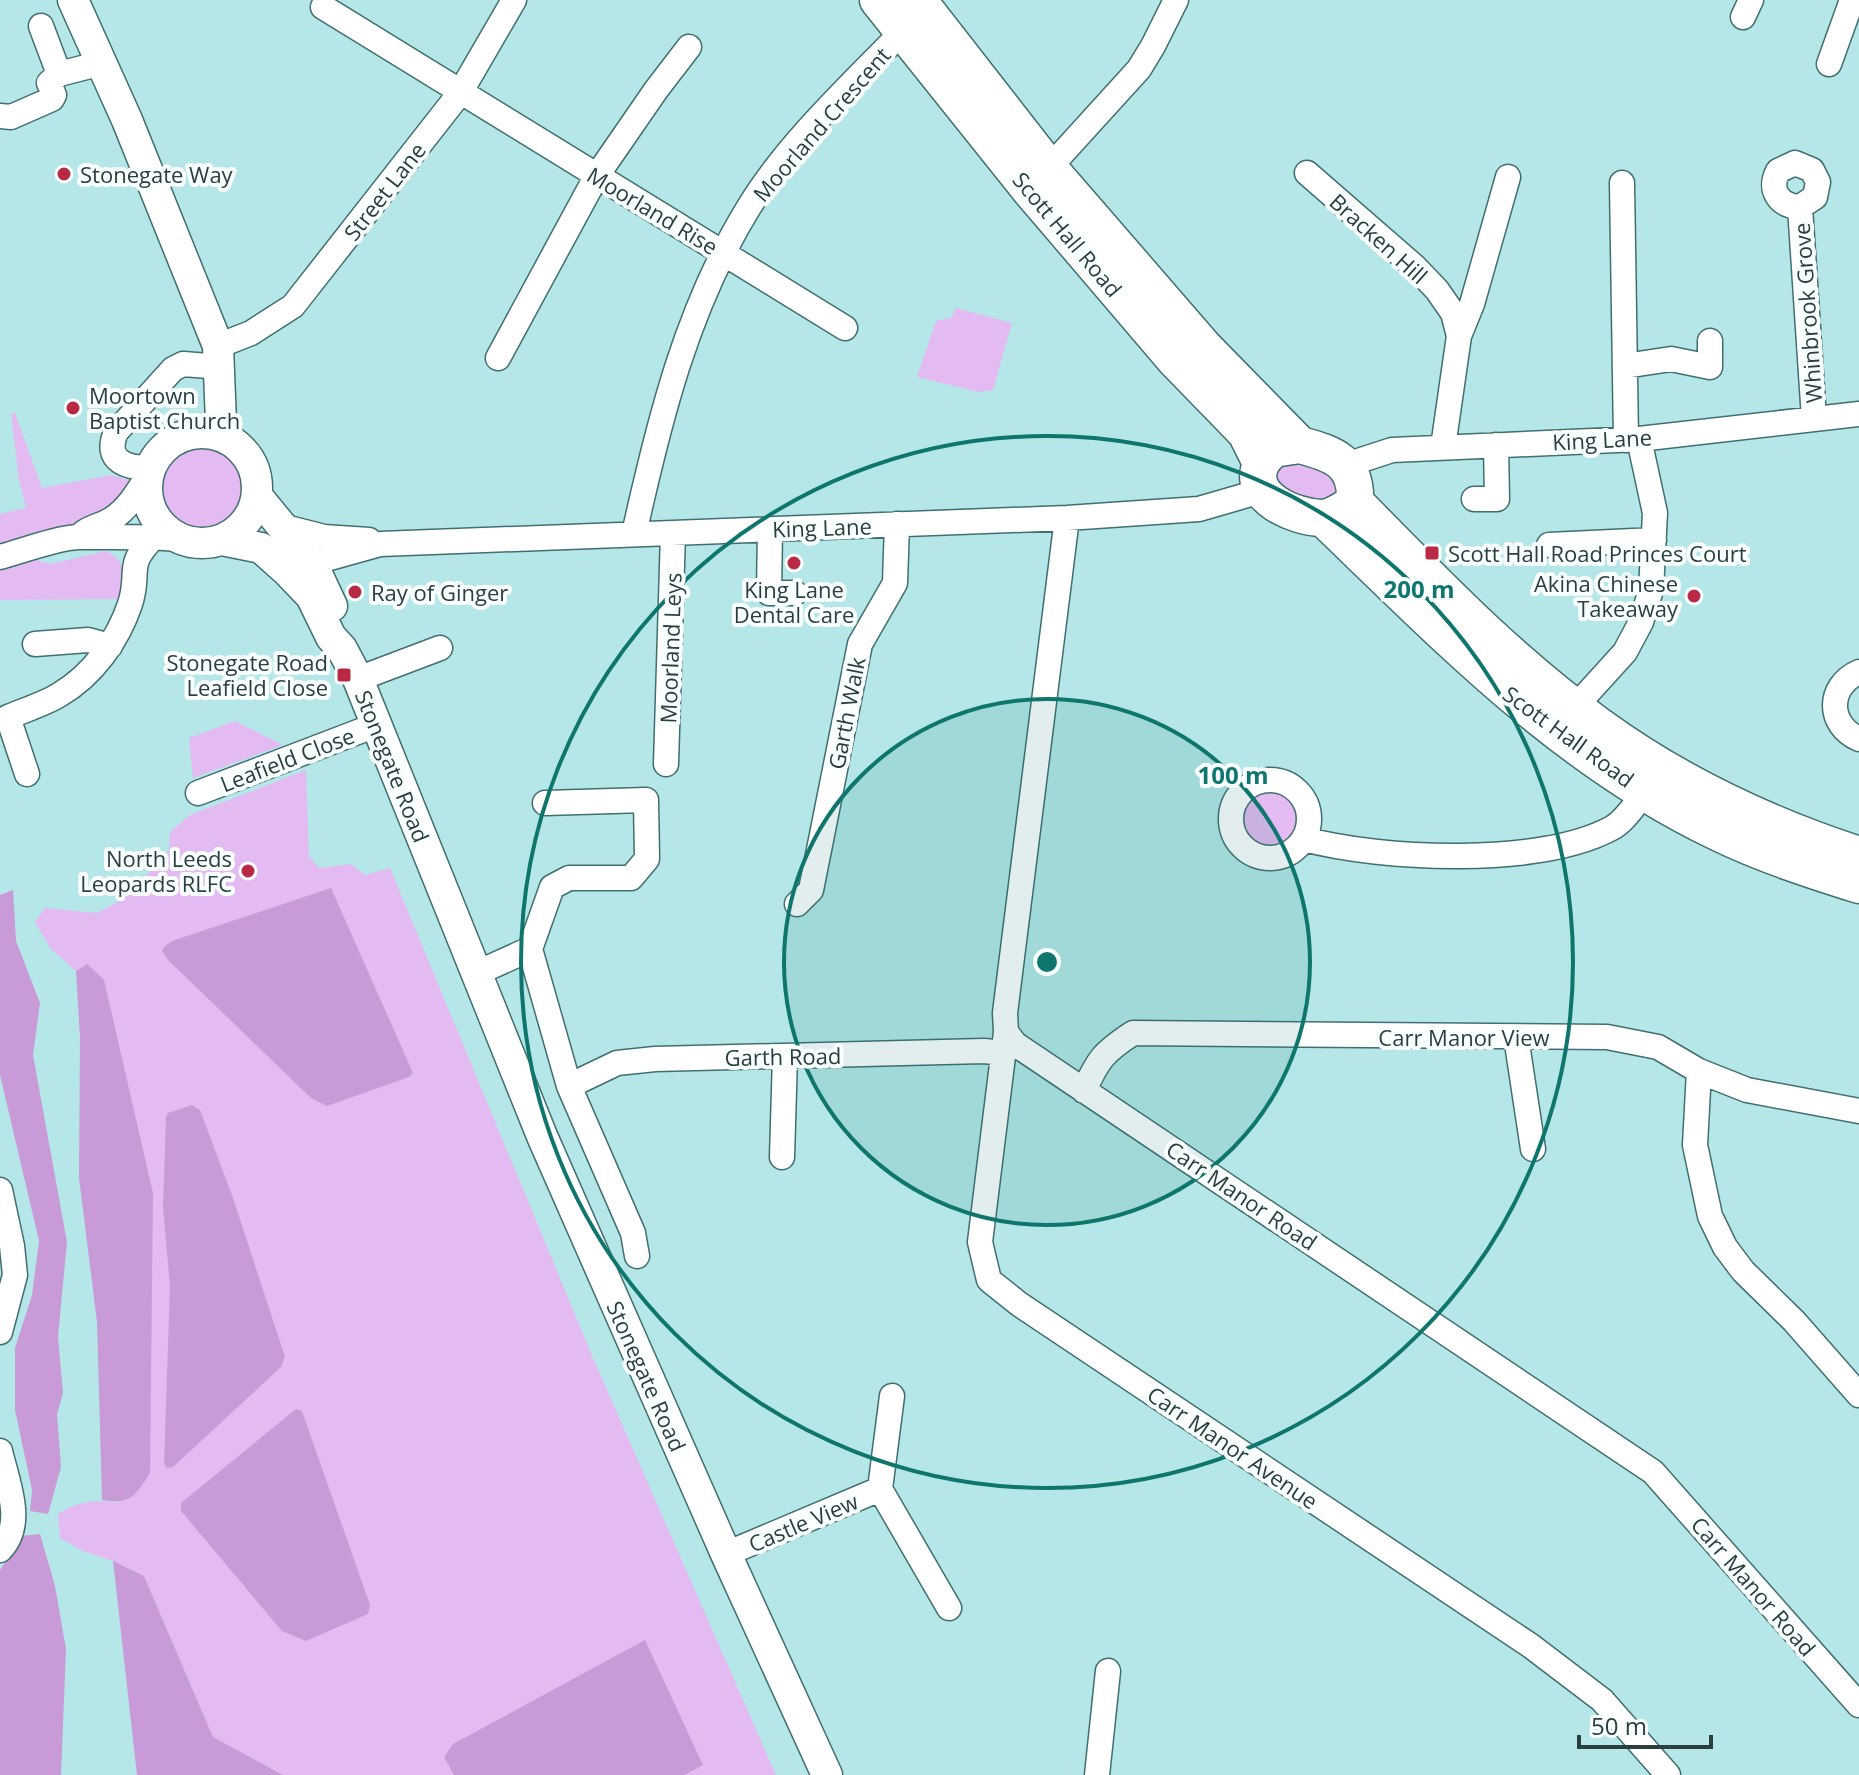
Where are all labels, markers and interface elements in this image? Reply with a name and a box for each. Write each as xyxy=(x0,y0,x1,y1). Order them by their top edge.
street label: Moorland Crescent xyxy=(746,40,897,208)
street label: Street Lane xyxy=(336,136,432,246)
place label: Stonegate Way xyxy=(80,159,234,189)
street label: Moorland Rise xyxy=(582,159,724,261)
marker: Stonegate Way xyxy=(55,165,73,183)
street label: Scott Hall Road xyxy=(1007,165,1129,303)
street label: Bracken Hill xyxy=(1324,186,1434,290)
street label: Whinbrook Grove xyxy=(1786,222,1828,404)
place label: Moortown Baptist Church xyxy=(89,380,240,435)
marker: Moortown Baptist Church xyxy=(64,399,82,417)
street label: King Lane xyxy=(1551,421,1653,457)
street label: King Lane xyxy=(772,510,872,544)
place label: Scott Hall Road Princes Court xyxy=(1448,538,1747,568)
marker: Scott Hall Road Princes Court xyxy=(1423,544,1441,562)
marker: King Lane Dental Care xyxy=(785,554,803,572)
place label: Akina Chinese Takeaway xyxy=(1534,568,1679,623)
street label: Moorland Leys xyxy=(652,572,688,724)
text: 200 m xyxy=(1384,572,1454,605)
place label: King Lane Dental Care xyxy=(734,574,854,629)
place label: Ray of Ginger xyxy=(371,577,508,607)
marker: Ray of Ginger xyxy=(346,583,364,601)
marker: Akina Chinese Takeaway xyxy=(1685,587,1703,605)
place label: Stonegate Road Leafield Close xyxy=(166,647,328,702)
street label: Garth Walk xyxy=(820,654,872,772)
marker: Stonegate Road Leafield Close xyxy=(335,666,353,684)
street label: Scott Hall Road xyxy=(1497,678,1641,794)
street label: Stonegate Road xyxy=(349,685,437,847)
street label: Leafield Close xyxy=(216,720,358,798)
text: 100 m xyxy=(1198,758,1268,791)
place label: North Leeds Leopards RLFC xyxy=(80,843,232,898)
marker: North Leeds Leopards RLFC xyxy=(239,862,257,880)
centre of rings xyxy=(1033,948,1061,976)
street label: Carr Manor View xyxy=(1378,1022,1550,1052)
street label: Garth Road xyxy=(724,1040,842,1072)
street label: Carr Manor Road xyxy=(1161,1133,1323,1257)
street label: Stonegate Road xyxy=(600,1296,694,1456)
street label: Carr Manor Avenue xyxy=(1142,1379,1324,1515)
street label: Castle View xyxy=(744,1486,862,1558)
street label: Carr Manor Road xyxy=(1685,1510,1823,1662)
scale bar xyxy=(1579,1699,1711,1749)
text: 50 m xyxy=(1591,1709,1647,1742)

